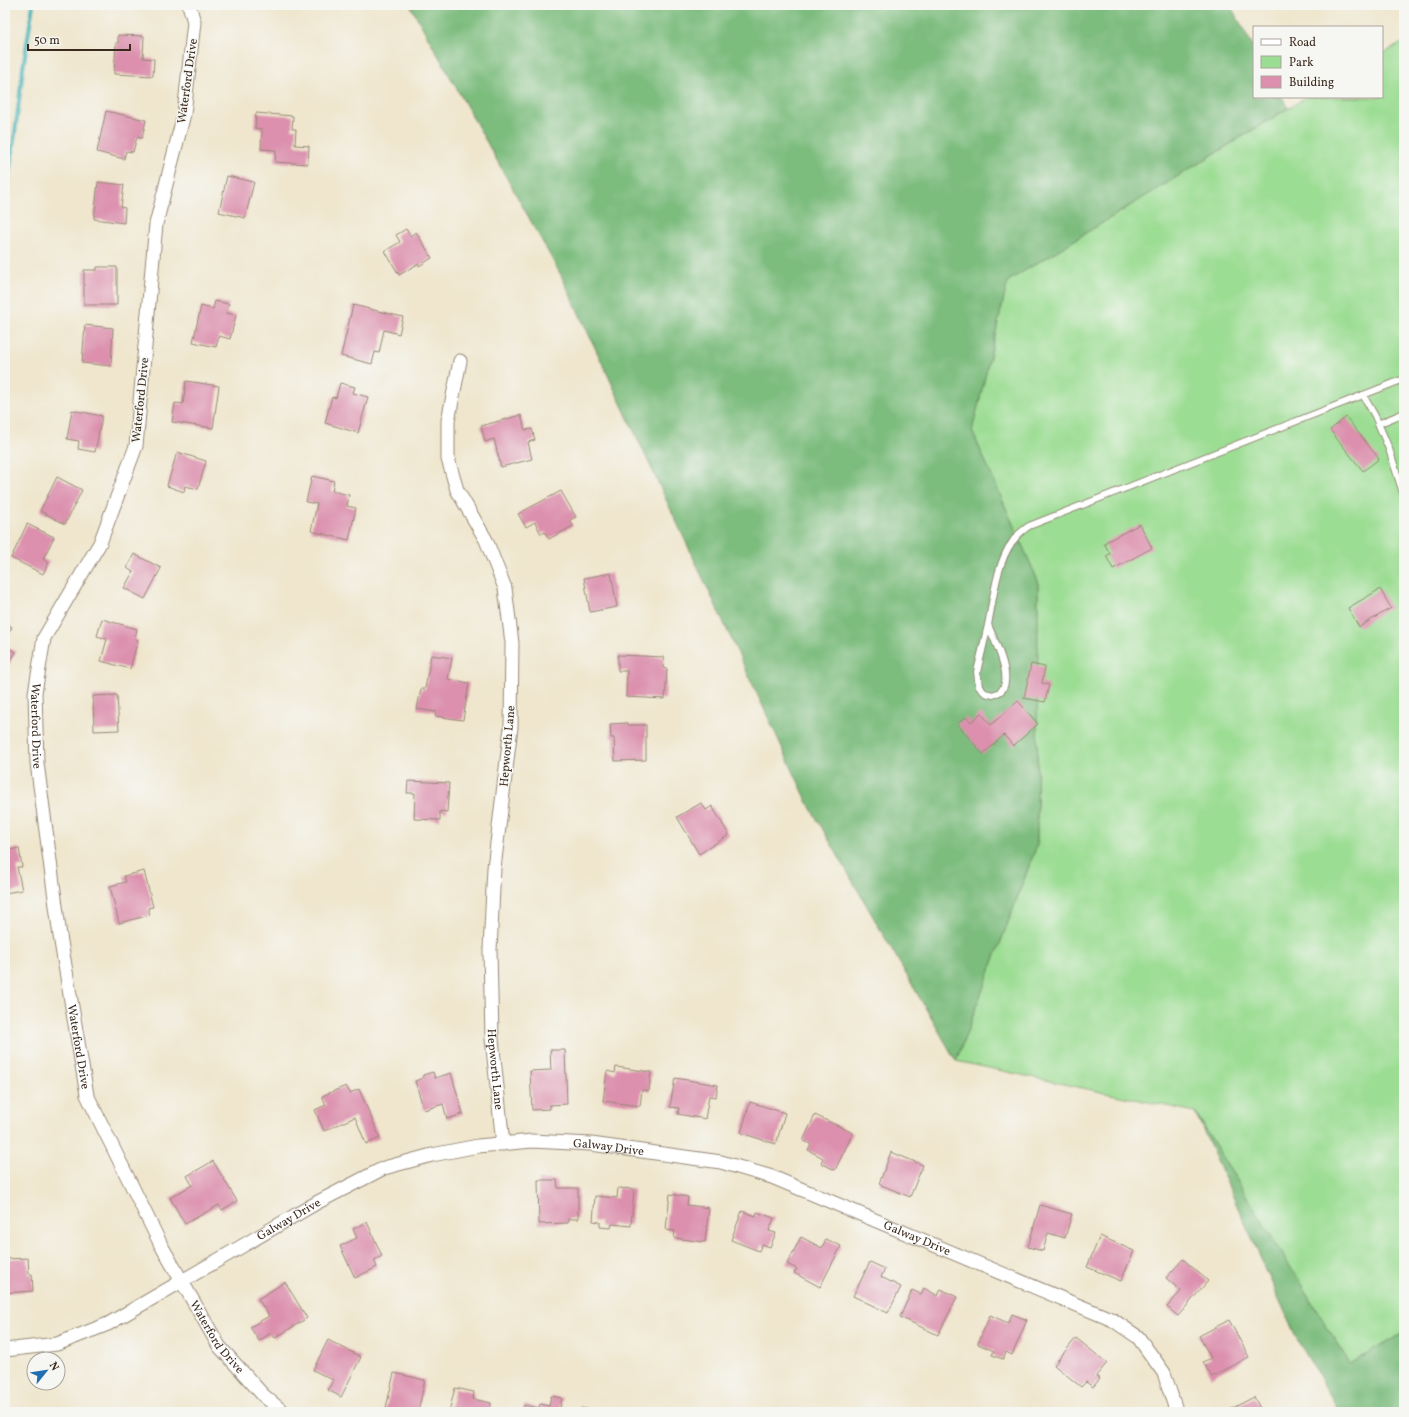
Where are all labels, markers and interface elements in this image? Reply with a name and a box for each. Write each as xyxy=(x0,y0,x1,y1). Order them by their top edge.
scale bar xyxy=(28,26,130,52)
legend xyxy=(1253,26,1383,98)
text: 50 m xyxy=(34,33,60,49)
text: Road xyxy=(1289,35,1316,51)
street label: Waterford Drive xyxy=(174,37,202,125)
text: Park xyxy=(1289,55,1314,71)
text: Building xyxy=(1289,75,1334,91)
street label: Waterford Drive xyxy=(129,356,153,444)
street label: Waterford Drive xyxy=(26,682,45,770)
street label: Hepworth Lane xyxy=(496,705,520,787)
street label: Waterford Drive xyxy=(63,1003,93,1091)
street label: Hepworth Lane xyxy=(483,1029,506,1111)
street label: Galway Drive xyxy=(573,1136,645,1160)
street label: Galway Drive xyxy=(254,1195,324,1245)
street label: Galway Drive xyxy=(881,1218,953,1260)
street label: Waterford Drive xyxy=(185,1298,247,1378)
north arrow xyxy=(26,1351,66,1391)
text: N xyxy=(45,1360,62,1374)

